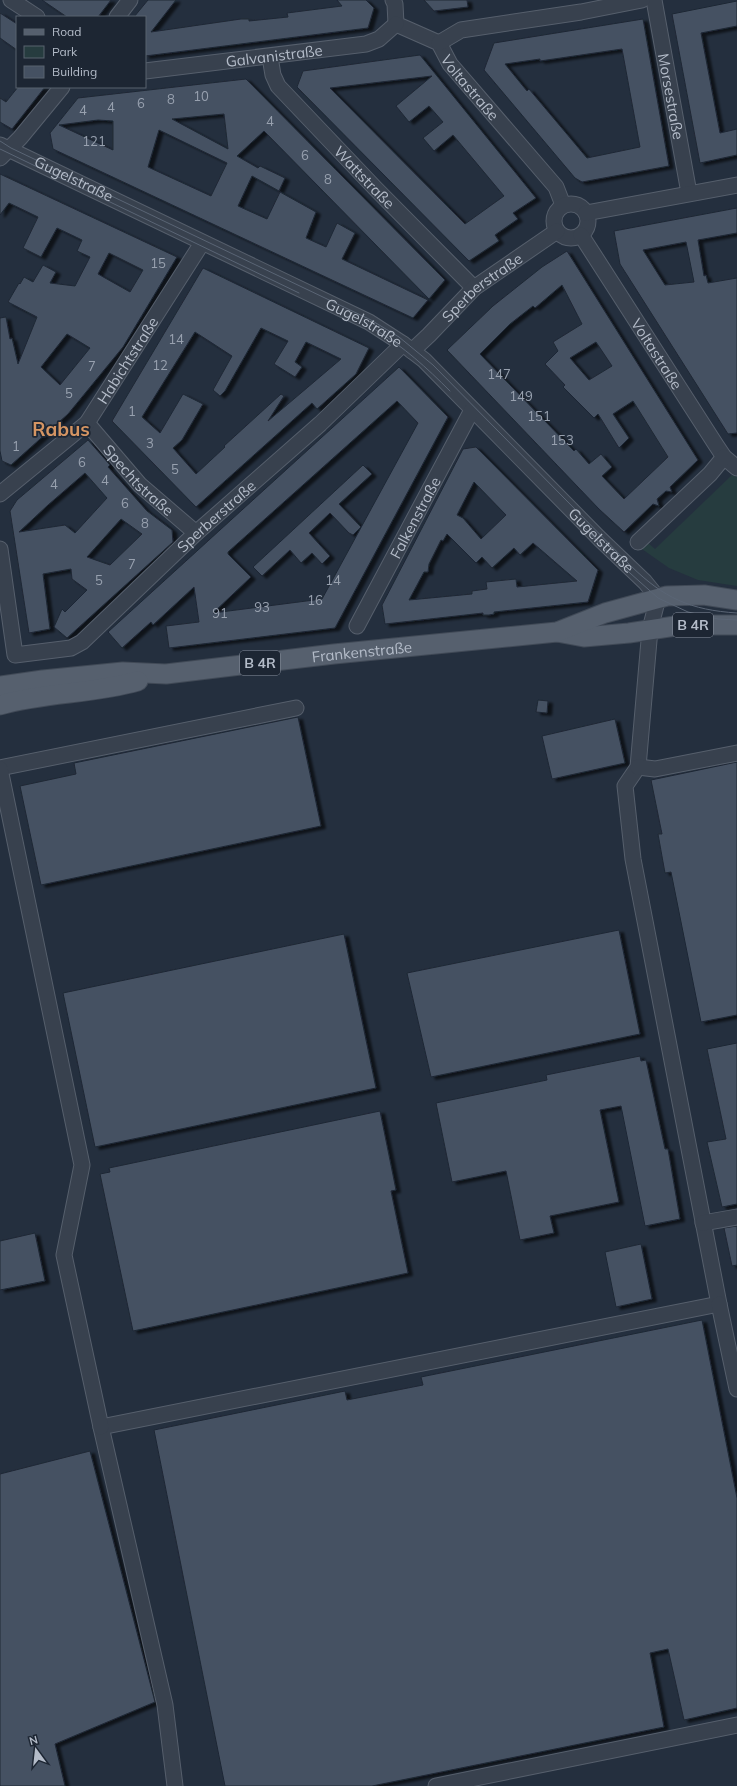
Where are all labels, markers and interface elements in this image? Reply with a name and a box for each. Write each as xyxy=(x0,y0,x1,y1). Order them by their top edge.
legend xyxy=(16,16,146,88)
text: Road xyxy=(52,24,81,39)
street label: Galvanistraße xyxy=(224,40,324,71)
text: Park xyxy=(52,44,78,59)
street label: Voltastraße xyxy=(437,51,504,124)
street label: Morsestraße xyxy=(654,52,689,141)
text: Building xyxy=(52,64,97,79)
house number: 10 xyxy=(193,88,209,104)
house number: 8 xyxy=(167,91,175,107)
house number: 6 xyxy=(137,95,145,111)
house number: 4 xyxy=(107,99,115,115)
house number: 4 xyxy=(79,102,87,118)
house number: 4 xyxy=(266,113,274,129)
house number: 121 xyxy=(82,133,106,149)
street label: Wattstraße xyxy=(330,142,399,212)
house number: 6 xyxy=(301,147,309,163)
street label: Gugelstraße xyxy=(32,151,117,205)
house number: 8 xyxy=(324,171,332,187)
street label: Sperberstraße xyxy=(437,248,526,326)
house number: 15 xyxy=(150,255,166,271)
street label: Gugelstraße xyxy=(323,293,406,351)
street label: Habichtstraße xyxy=(92,313,162,407)
street label: Voltastraße xyxy=(627,315,687,393)
house number: 14 xyxy=(168,331,184,347)
house number: 12 xyxy=(152,357,168,373)
house number: 7 xyxy=(88,358,96,374)
house number: 147 xyxy=(487,366,511,382)
house number: 5 xyxy=(65,385,73,401)
house number: 149 xyxy=(509,388,533,404)
house number: 1 xyxy=(128,403,136,419)
house number: 151 xyxy=(527,408,551,424)
district label: Rabus xyxy=(32,417,90,441)
house number: 153 xyxy=(550,432,574,448)
house number: 3 xyxy=(146,435,154,451)
house number: 1 xyxy=(12,438,20,454)
street label: Spechtstraße xyxy=(100,440,178,519)
house number: 6 xyxy=(78,454,86,470)
house number: 5 xyxy=(171,461,179,477)
house number: 4 xyxy=(101,472,109,488)
street label: Falkenstraße xyxy=(385,473,444,562)
house number: 4 xyxy=(50,476,58,492)
street label: Sperberstraße xyxy=(173,476,259,556)
house number: 6 xyxy=(121,495,129,511)
street label: Gugelstraße xyxy=(565,503,639,577)
house number: 8 xyxy=(141,515,149,531)
house number: 7 xyxy=(128,556,136,572)
house number: 5 xyxy=(95,572,103,588)
house number: 14 xyxy=(325,572,341,588)
house number: 16 xyxy=(307,592,323,608)
house number: 93 xyxy=(254,599,270,615)
house number: 91 xyxy=(212,605,228,621)
road number: B 4R xyxy=(673,613,713,637)
street label: Frankenstraße xyxy=(311,637,413,666)
road number: B 4R xyxy=(240,651,280,675)
north arrow xyxy=(16,1730,56,1770)
text: N xyxy=(28,1733,39,1748)

